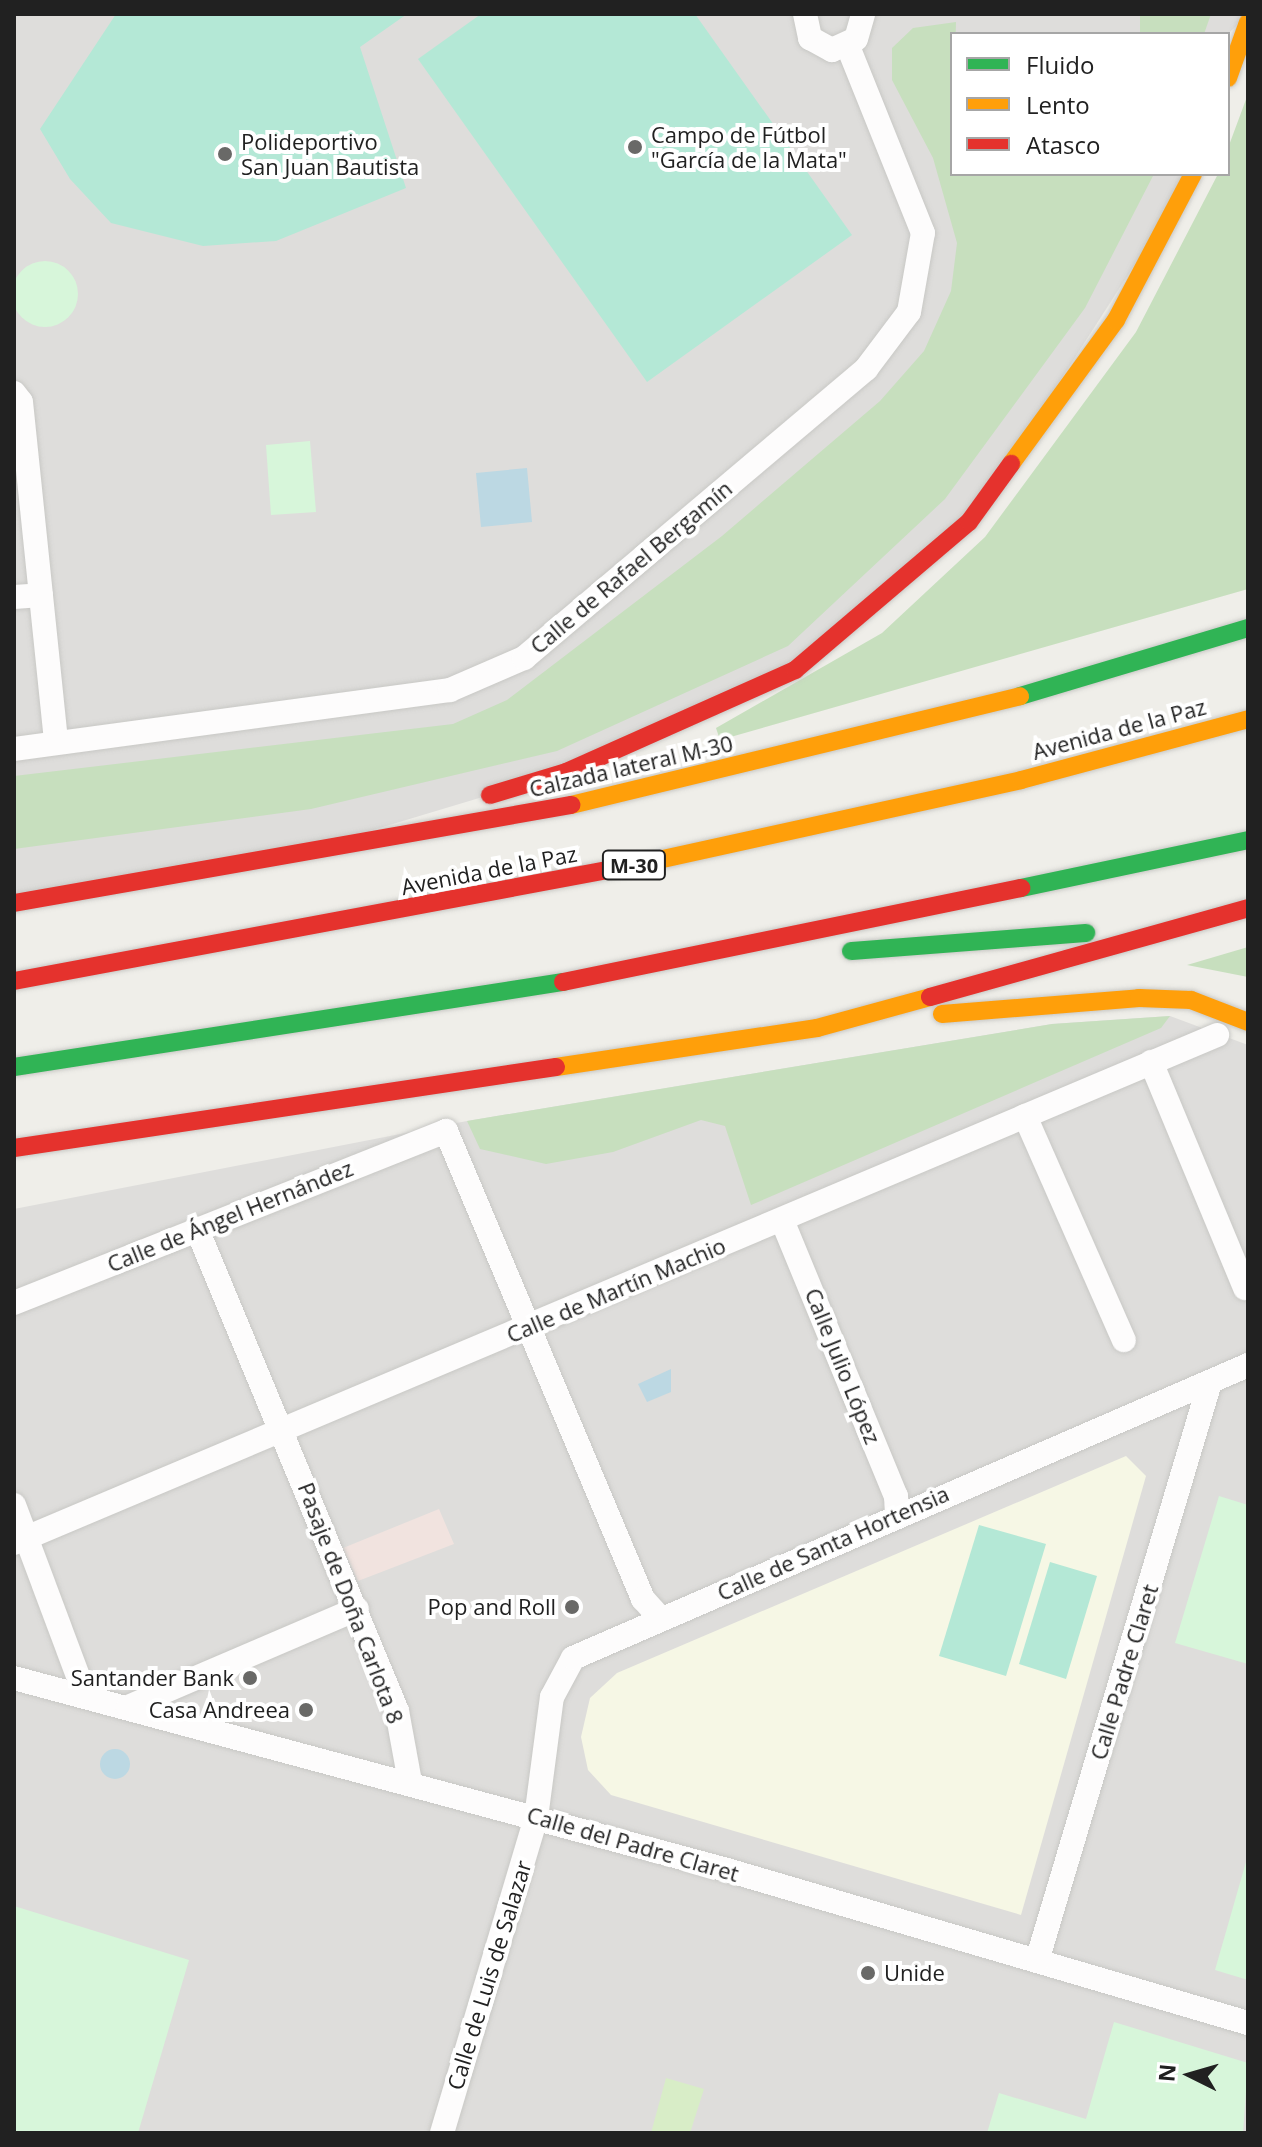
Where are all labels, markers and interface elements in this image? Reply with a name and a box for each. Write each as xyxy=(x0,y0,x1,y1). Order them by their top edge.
legend xyxy=(950,32,1230,176)
text: Fluido xyxy=(1026,48,1094,81)
text: Lento xyxy=(1026,88,1090,121)
place label: Campo de Fútbol "García de la Mata" xyxy=(651,121,847,172)
place label: Polideportivo San Juan Bautista xyxy=(241,128,419,180)
text: Atasco xyxy=(1026,128,1100,161)
marker: Campo de Fútbol "García de la Mata" xyxy=(626,138,644,156)
marker: Polideportivo San Juan Bautista xyxy=(216,145,234,163)
street label: Calle de Rafael Bergamín xyxy=(525,475,737,659)
street label: Avenida de la Paz xyxy=(1029,693,1209,765)
street label: Calzada lateral M-30 xyxy=(527,730,735,802)
street label: Avenida de la Paz xyxy=(399,840,579,900)
road number: M-30 xyxy=(600,849,668,881)
street label: Calle de Ángel Hernández xyxy=(103,1155,357,1277)
street label: Calle de Martín Machio xyxy=(503,1232,729,1348)
street label: Calle Julio López xyxy=(800,1284,886,1448)
street label: Pasaje de Doña Carlota 8 xyxy=(293,1479,409,1727)
street label: Calle de Santa Hortensia xyxy=(713,1480,953,1606)
street label: Calle Padre Claret xyxy=(1085,1581,1163,1763)
place label: Pop and Roll xyxy=(428,1594,556,1620)
marker: Pop and Roll xyxy=(563,1598,581,1616)
place label: Santander Bank xyxy=(71,1665,234,1691)
marker: Santander Bank xyxy=(241,1669,259,1687)
place label: Casa Andreea xyxy=(149,1697,290,1723)
marker: Casa Andreea xyxy=(297,1701,315,1719)
street label: Calle del Padre Claret xyxy=(524,1801,742,1887)
street label: Calle de Luis de Salazar xyxy=(441,1857,537,2093)
place label: Unide xyxy=(884,1960,945,1986)
marker: Unide xyxy=(859,1964,877,1982)
north arrow xyxy=(1150,2035,1230,2115)
text: N xyxy=(1150,2063,1182,2083)

